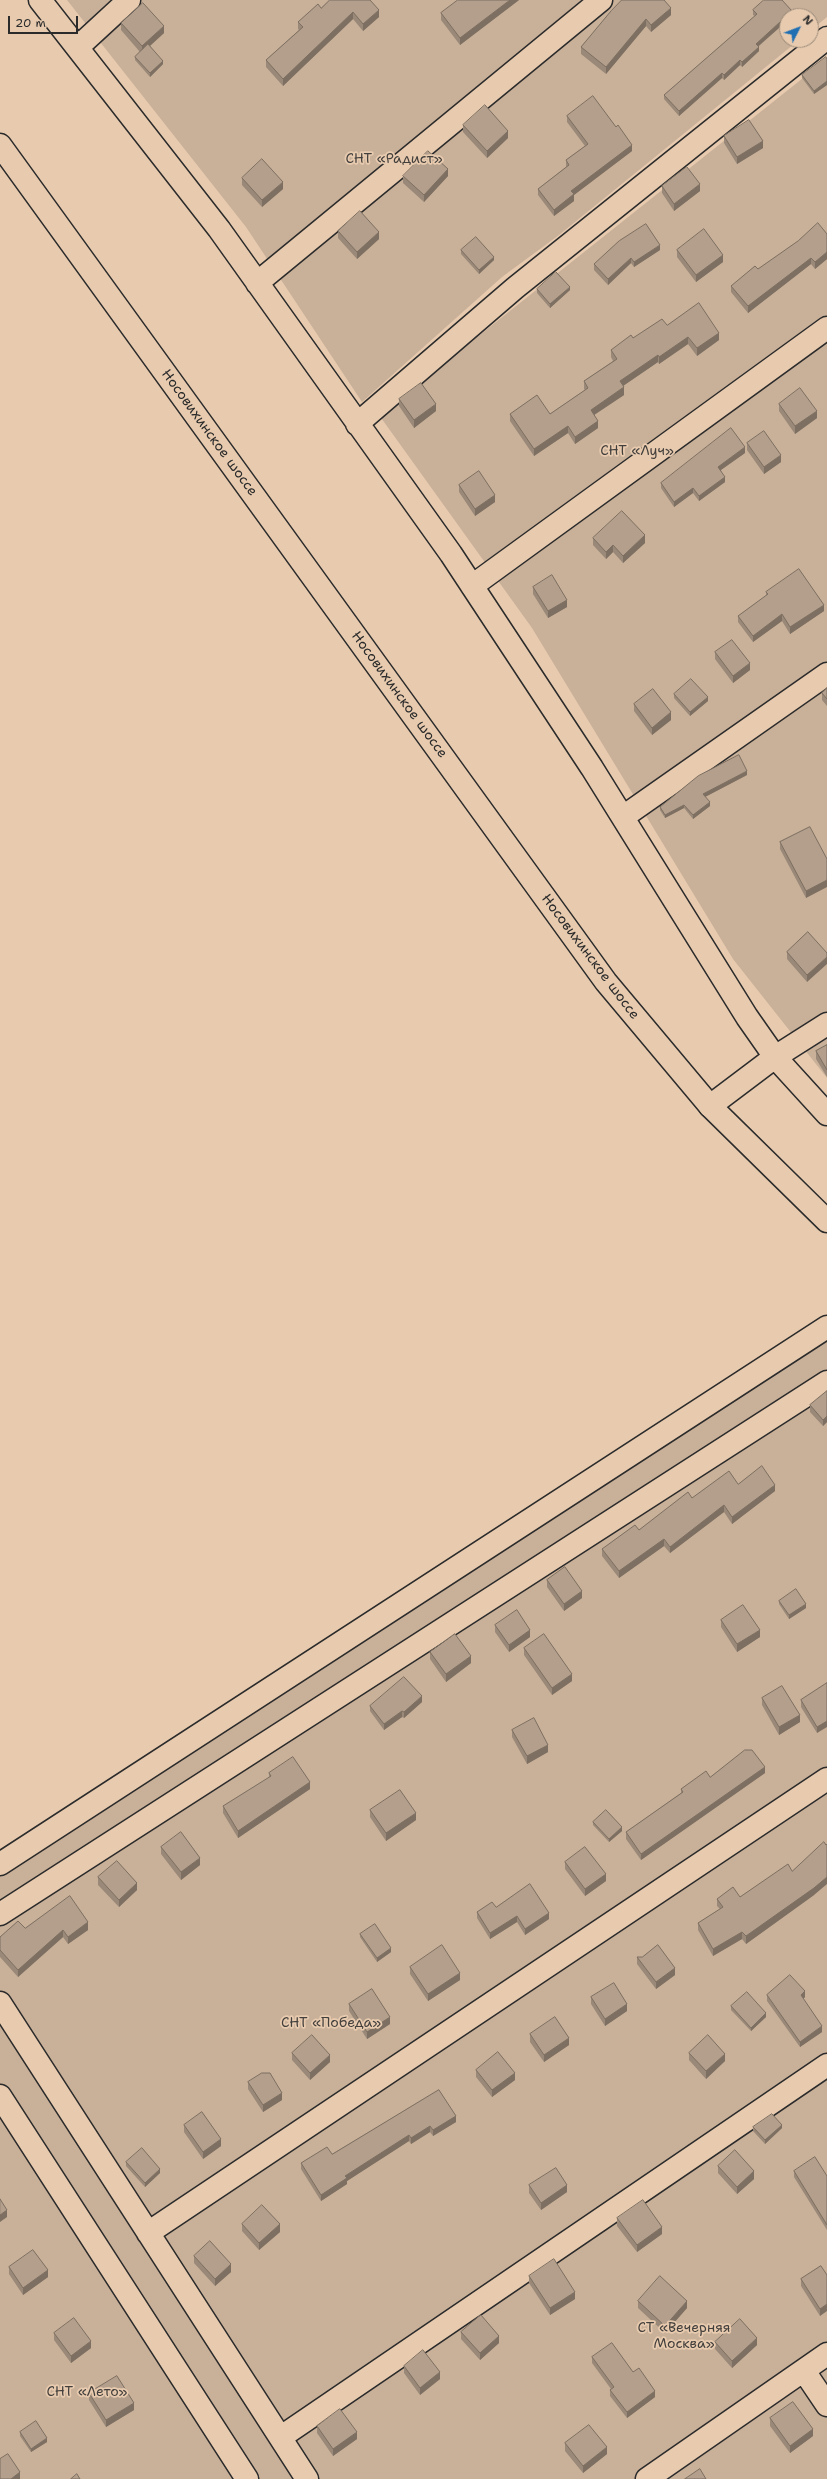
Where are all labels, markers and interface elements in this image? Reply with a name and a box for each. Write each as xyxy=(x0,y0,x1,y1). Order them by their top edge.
scale bar xyxy=(10,8,80,34)
north arrow xyxy=(779,8,819,48)
text: N xyxy=(799,12,816,29)
text: 20 m xyxy=(15,15,46,31)
park label: СНТ «Радист» xyxy=(345,151,443,167)
street label: Носовихинское шоссе xyxy=(157,366,261,500)
park label: СНТ «Луч» xyxy=(600,443,674,459)
street label: Носовихинское шоссе xyxy=(347,628,451,762)
street label: Носовихинское шоссе xyxy=(537,891,643,1023)
park label: СНТ «Победа» xyxy=(281,2015,381,2031)
park label: СТ «Вечерняя Москва» xyxy=(637,2320,731,2352)
park label: СНТ «Лето» xyxy=(47,2384,127,2400)

